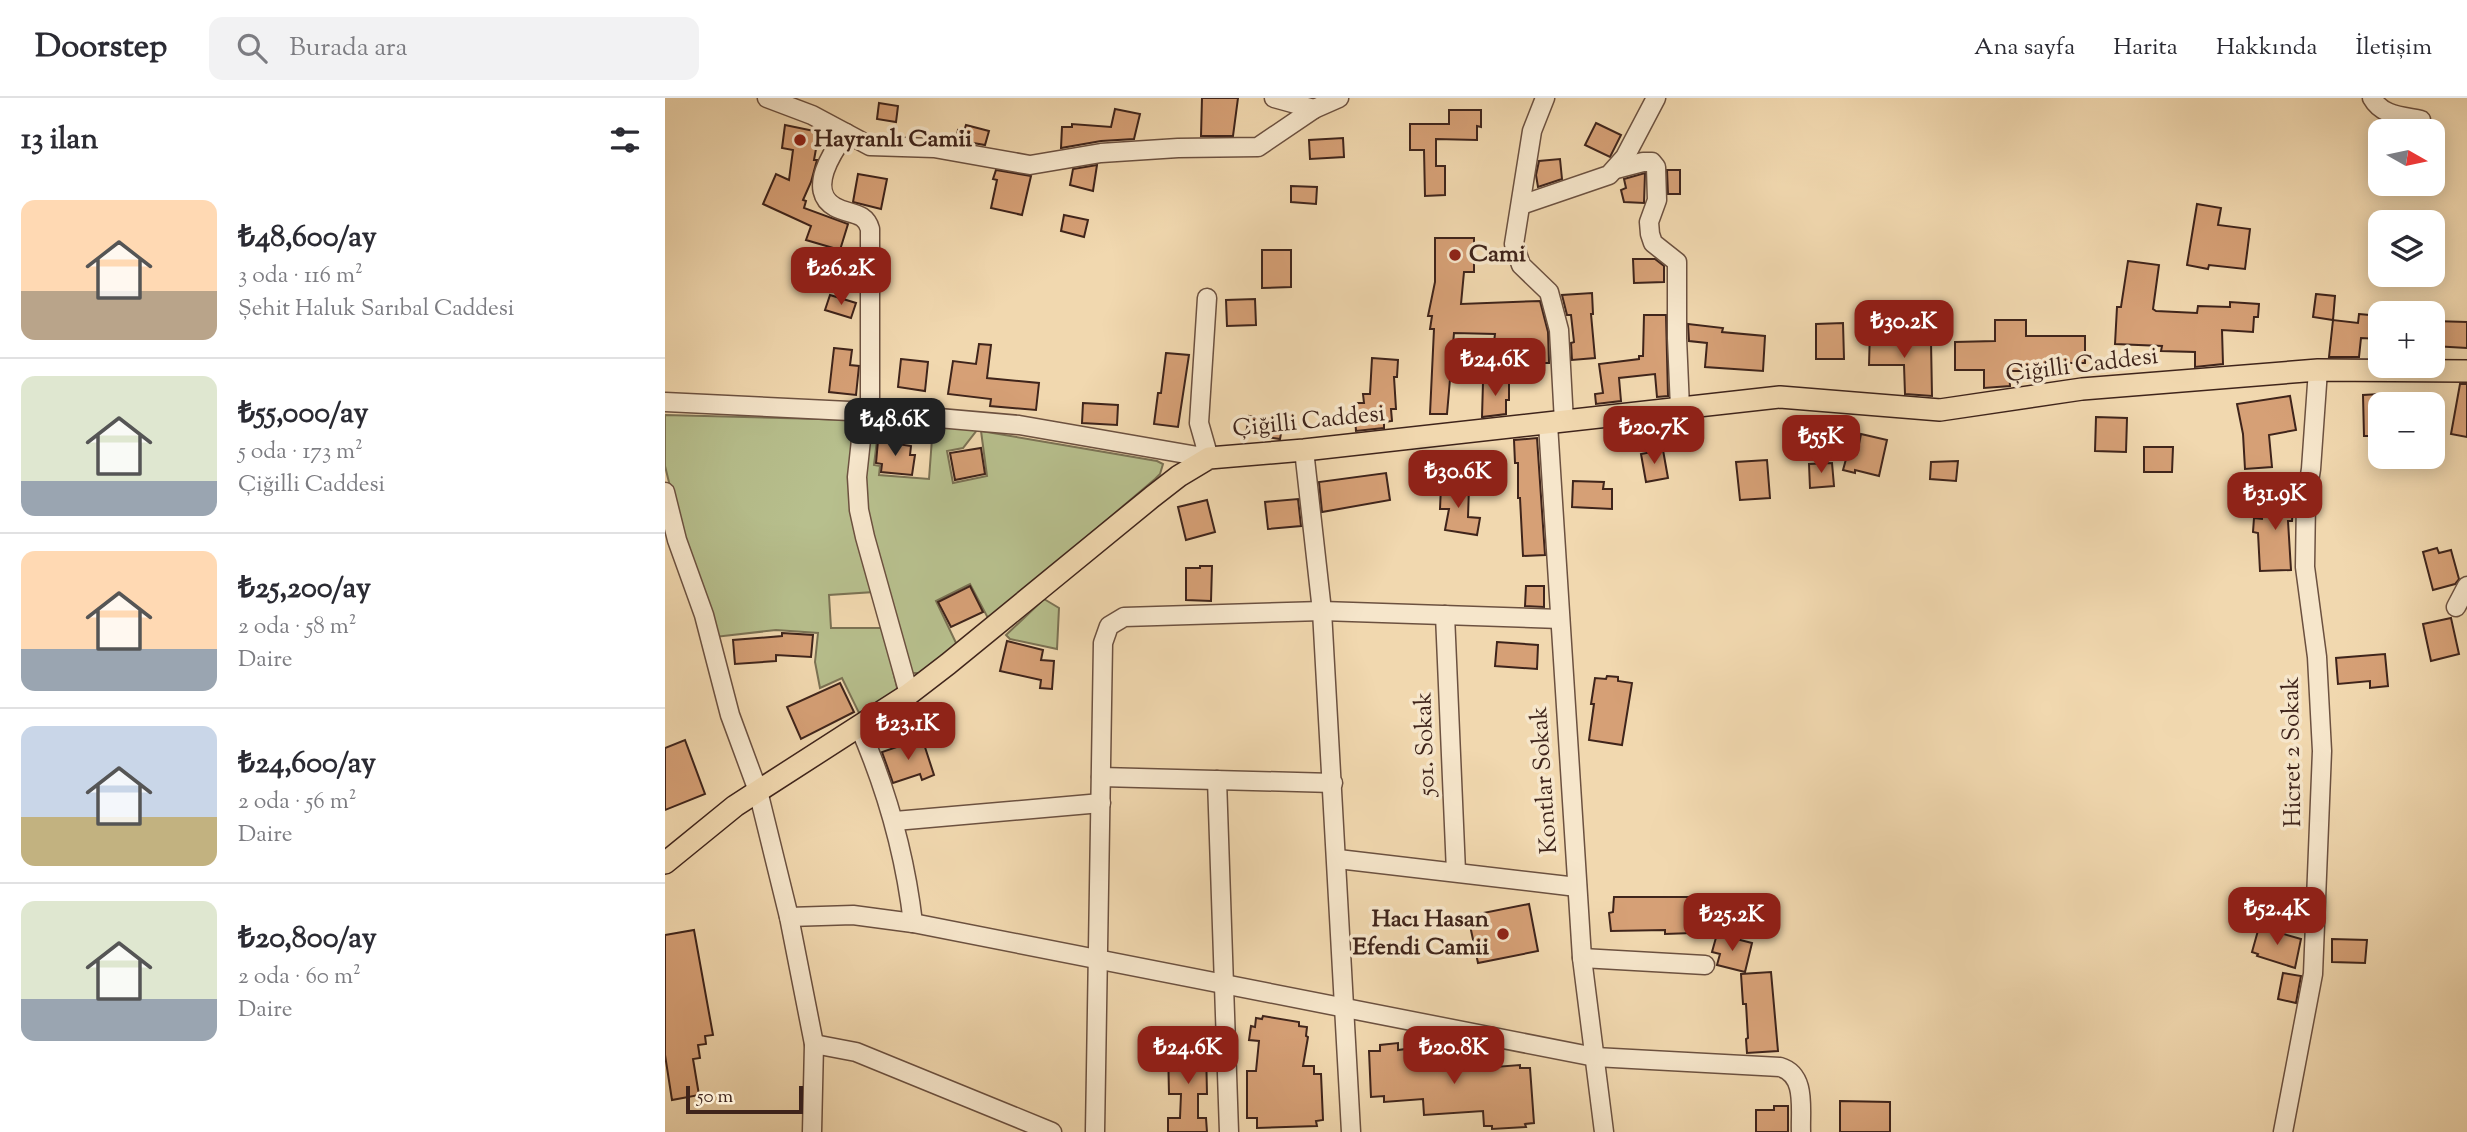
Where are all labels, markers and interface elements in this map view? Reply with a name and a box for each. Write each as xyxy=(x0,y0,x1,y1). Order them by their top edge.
search box xyxy=(209,17,699,80)
text: Doorstep xyxy=(35,24,167,72)
icon: search xyxy=(233,29,271,67)
text: Burada ara xyxy=(289,30,408,67)
text: Ana sayfa xyxy=(1974,31,2075,65)
text: Harita xyxy=(2113,31,2178,65)
text: Hakkında xyxy=(2216,31,2317,65)
text: İletişim xyxy=(2355,31,2432,65)
text: 13 ilan xyxy=(21,119,98,162)
north arrow xyxy=(2368,119,2445,196)
map controls xyxy=(2368,119,2445,469)
icon: filters xyxy=(606,121,644,159)
place label: Hayranlı Camii xyxy=(814,123,972,157)
marker: Hayranlı Camii xyxy=(792,132,808,148)
button: layers xyxy=(2368,210,2445,287)
text: ₺48,600/ay xyxy=(238,217,377,260)
icon: home xyxy=(77,228,161,312)
place label: Cami xyxy=(1469,238,1526,272)
marker: Cami xyxy=(1447,247,1463,263)
pin: ₺26.2K xyxy=(784,248,898,307)
text: ₺26.2K xyxy=(807,253,875,286)
text: 3 oda · 116 m² xyxy=(238,260,363,293)
text: Şehit Haluk Sarıbal Caddesi xyxy=(238,293,514,326)
pin: ₺30.2K xyxy=(1847,300,1961,360)
button: + xyxy=(2368,301,2445,378)
text: ₺30.2K xyxy=(1871,306,1938,339)
pin: ₺24.6K xyxy=(1438,338,1552,398)
street label: Çiğilli Caddesi xyxy=(2004,340,2160,392)
text: ₺24.6K xyxy=(1461,344,1529,377)
button: − xyxy=(2368,392,2445,469)
text: ₺55,000/ay xyxy=(238,393,368,436)
street label: Çiğilli Caddesi xyxy=(1231,397,1387,447)
pin: ₺48.6K xyxy=(838,398,952,458)
icon: home xyxy=(77,404,161,488)
text: ₺48.6K xyxy=(860,404,930,437)
pin: ₺20.7K xyxy=(1597,406,1711,466)
text: ₺20.7K xyxy=(1619,412,1689,445)
pin: ₺55K xyxy=(1780,416,1862,475)
text: ₺55K xyxy=(1798,421,1844,454)
text: 5 oda · 173 m² xyxy=(238,436,363,469)
pin: ₺30.6K xyxy=(1401,450,1515,510)
text: ₺30.6K xyxy=(1424,456,1492,489)
text: Çiğilli Caddesi xyxy=(238,469,385,502)
pin: ₺31.9K xyxy=(2218,472,2332,532)
text: ₺31.9K xyxy=(2243,478,2307,511)
text: ₺25,200/ay xyxy=(238,568,371,611)
icon: home xyxy=(77,579,161,663)
text: 2 oda · 58 m² xyxy=(238,611,356,644)
text: Daire xyxy=(238,644,293,677)
street label: Hicret 2 Sokak xyxy=(2275,676,2311,828)
street label: 501. Sokak xyxy=(1407,691,1445,799)
pin: ₺23.1K xyxy=(851,702,965,762)
street label: Kontlar Sokak xyxy=(1523,705,1567,855)
text: ₺23.1K xyxy=(876,708,940,741)
text: ₺24,600/ay xyxy=(238,743,376,786)
icon: home xyxy=(77,754,161,838)
text: 2 oda · 56 m² xyxy=(238,786,356,819)
text: Daire xyxy=(238,819,293,852)
pin: ₺52.4K xyxy=(2220,888,2334,947)
text: ₺52.4K xyxy=(2244,893,2310,926)
pin: ₺25.2K xyxy=(1675,894,1789,953)
text: ₺25.2K xyxy=(1700,899,1765,932)
place label: Hacı Hasan Efendi Camii xyxy=(1353,903,1490,965)
text: ₺20,800/ay xyxy=(238,918,377,961)
marker: Hacı Hasan Efendi Camii xyxy=(1495,926,1511,942)
icon: home xyxy=(77,929,161,1013)
text: 2 oda · 60 m² xyxy=(238,961,361,994)
text: Daire xyxy=(238,994,293,1027)
pin: ₺24.6K xyxy=(1131,1026,1245,1086)
pin: ₺20.8K xyxy=(1397,1026,1511,1086)
text: ₺24.6K xyxy=(1154,1032,1222,1065)
text: ₺20.8K xyxy=(1419,1032,1489,1065)
scale bar xyxy=(686,1083,803,1115)
text: 50 m xyxy=(697,1084,733,1111)

